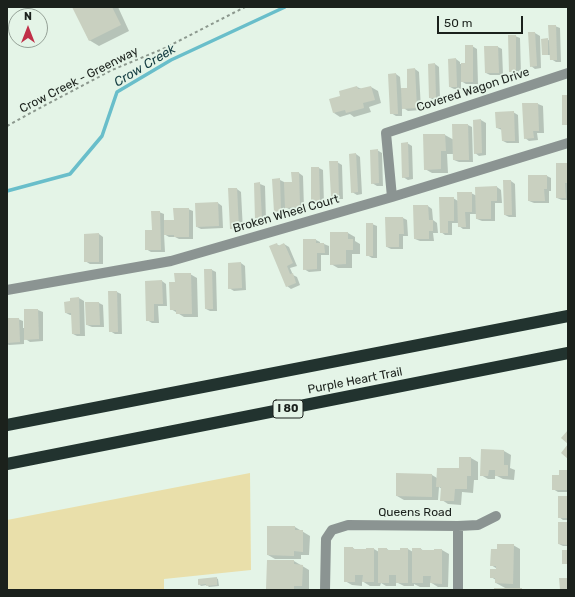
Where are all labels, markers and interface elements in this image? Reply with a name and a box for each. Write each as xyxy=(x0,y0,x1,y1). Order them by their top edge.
north arrow xyxy=(8,8,48,48)
scale bar xyxy=(439,8,525,34)
text: N xyxy=(24,10,32,23)
text: 50 m xyxy=(444,16,472,30)
water label: Crow Creek xyxy=(111,41,179,91)
street label: Crow Creek - Greenway xyxy=(17,44,141,116)
street label: Covered Wagon Drive xyxy=(415,65,531,115)
street label: Broken Wheel Court xyxy=(231,192,341,236)
street label: Purple Heart Trail xyxy=(306,365,404,397)
road number: I 80 xyxy=(273,400,303,418)
street label: Queens Road xyxy=(378,506,452,520)

